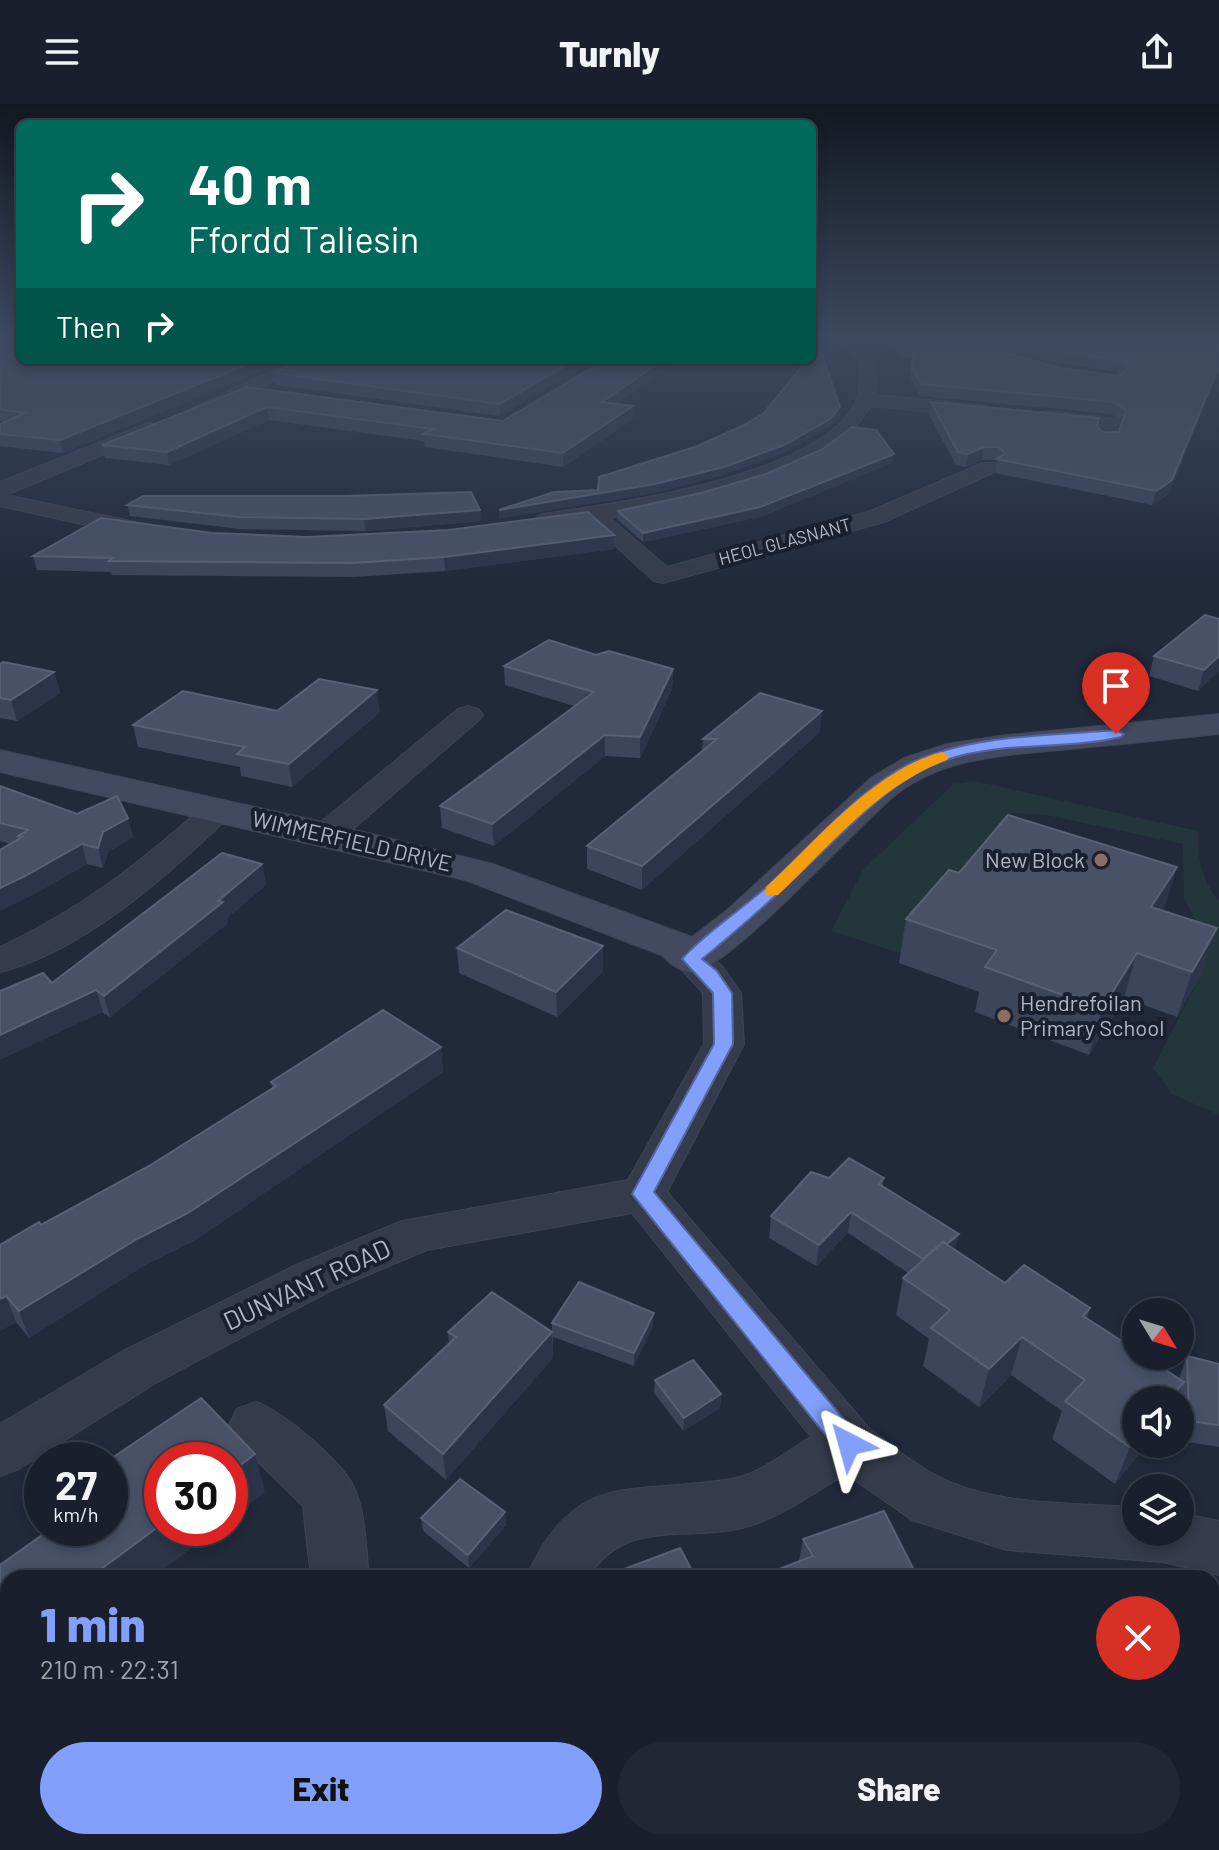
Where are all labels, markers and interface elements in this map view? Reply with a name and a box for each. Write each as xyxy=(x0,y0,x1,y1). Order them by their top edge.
icon: menu xyxy=(40,30,84,74)
icon: share xyxy=(1135,30,1179,74)
text: Turnly xyxy=(559,31,660,74)
text: 40 m xyxy=(188,149,312,216)
icon: right xyxy=(56,152,160,256)
text: Ffordd Taliesin xyxy=(188,217,419,260)
icon: right xyxy=(137,304,181,348)
text: Then xyxy=(56,308,121,344)
street label: HEOL GLASNANT xyxy=(716,513,853,569)
pin xyxy=(1082,652,1150,734)
icon: arrive xyxy=(1094,664,1138,708)
street label: WIMMERFIELD DRIVE xyxy=(250,804,455,876)
place label: New Block xyxy=(985,846,1085,872)
marker: New Block xyxy=(1092,851,1110,869)
place label: Hendrefoilan Primary School xyxy=(1020,989,1164,1040)
marker: Hendrefoilan Primary School xyxy=(995,1007,1013,1025)
street label: DUNVANT ROAD xyxy=(218,1231,395,1336)
north arrow xyxy=(1122,1298,1194,1370)
map controls xyxy=(1122,1298,1194,1546)
button: sound xyxy=(1122,1386,1194,1458)
position arrow xyxy=(807,1402,891,1486)
speed limit sign: 30 xyxy=(144,1442,248,1546)
text: 27 xyxy=(55,1460,97,1508)
button: layers xyxy=(1122,1474,1194,1546)
text: km/h xyxy=(53,1502,99,1526)
text: 1 min xyxy=(40,1594,146,1652)
button: close xyxy=(1096,1596,1180,1680)
text: 210 m · 22:31 xyxy=(40,1653,179,1684)
button: Exit xyxy=(40,1742,602,1834)
button: Share xyxy=(618,1742,1180,1834)

